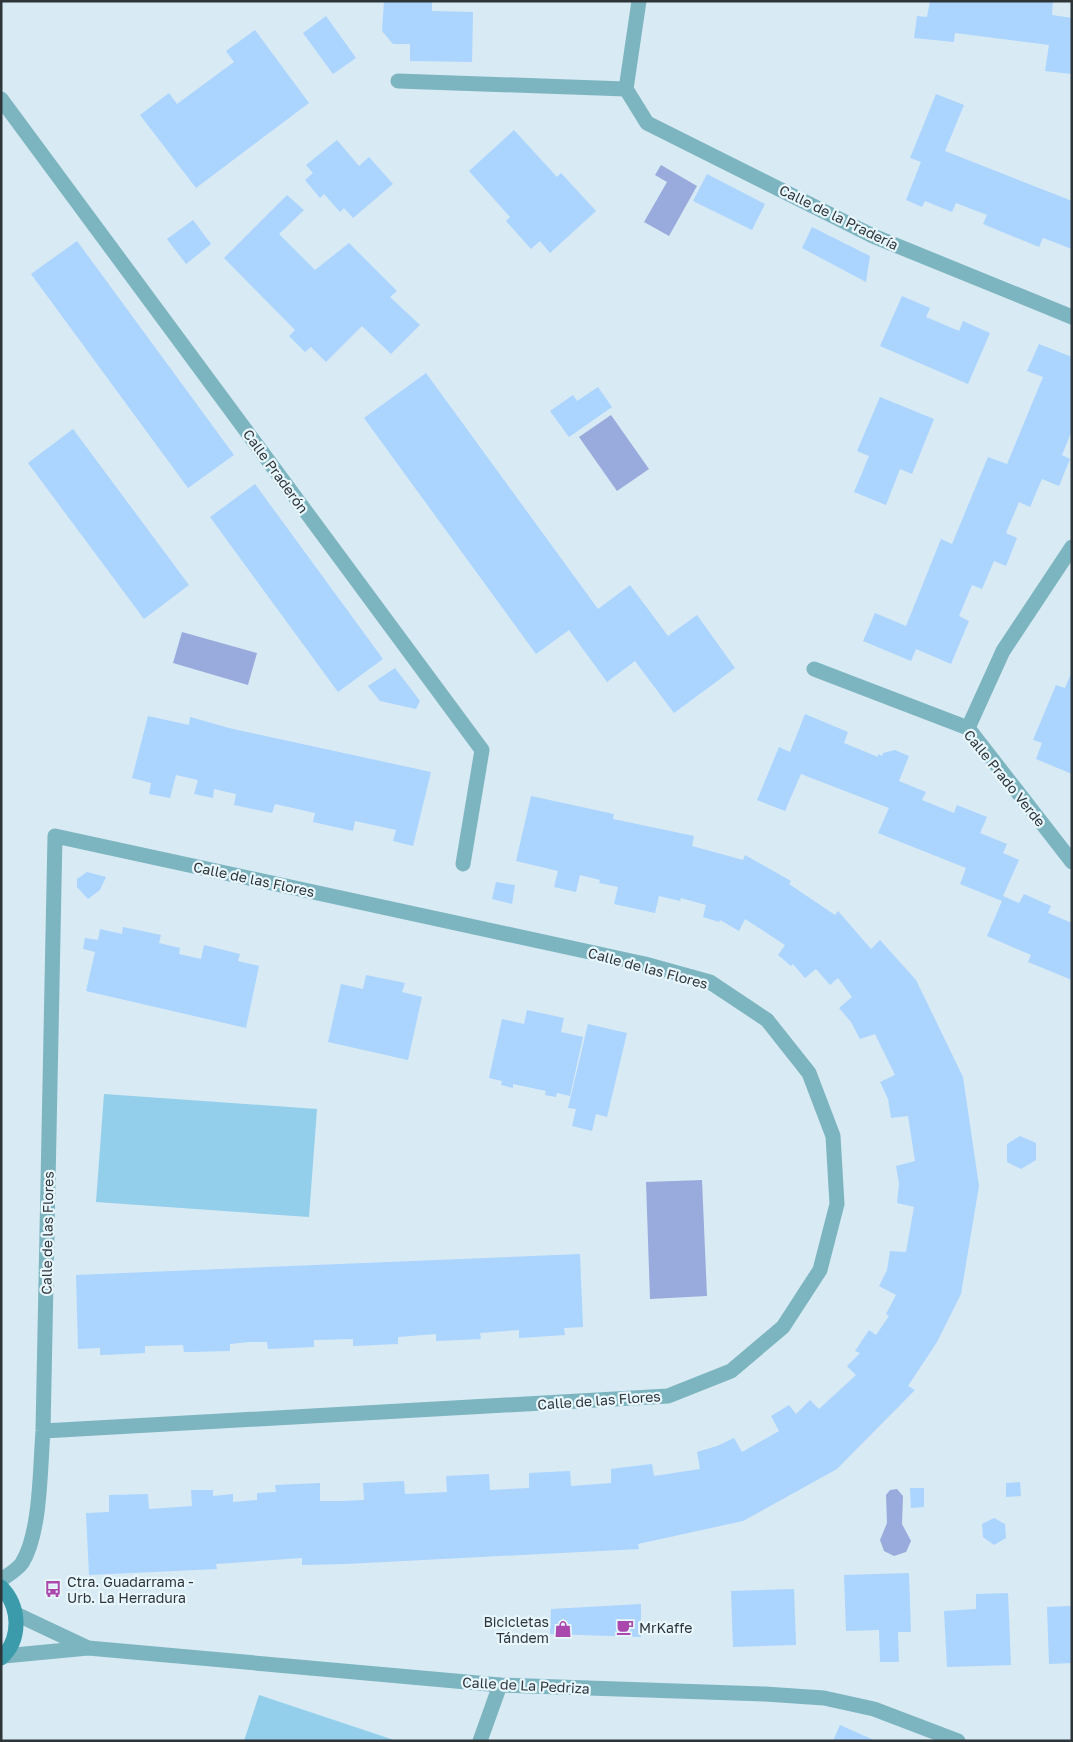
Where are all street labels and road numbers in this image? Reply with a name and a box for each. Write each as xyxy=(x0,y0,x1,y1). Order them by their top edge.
street label: Calle de la Pradería xyxy=(777,181,901,253)
street label: Calle Praderón xyxy=(240,426,312,516)
street label: Calle Prado Verde xyxy=(961,726,1049,830)
street label: Calle de las Flores xyxy=(192,858,316,900)
street label: Calle de las Flores xyxy=(586,944,710,992)
street label: Calle de las Flores xyxy=(37,1171,57,1295)
street label: Calle de las Flores xyxy=(537,1387,661,1413)
street label: Calle de La Pedriza xyxy=(462,1673,590,1697)

